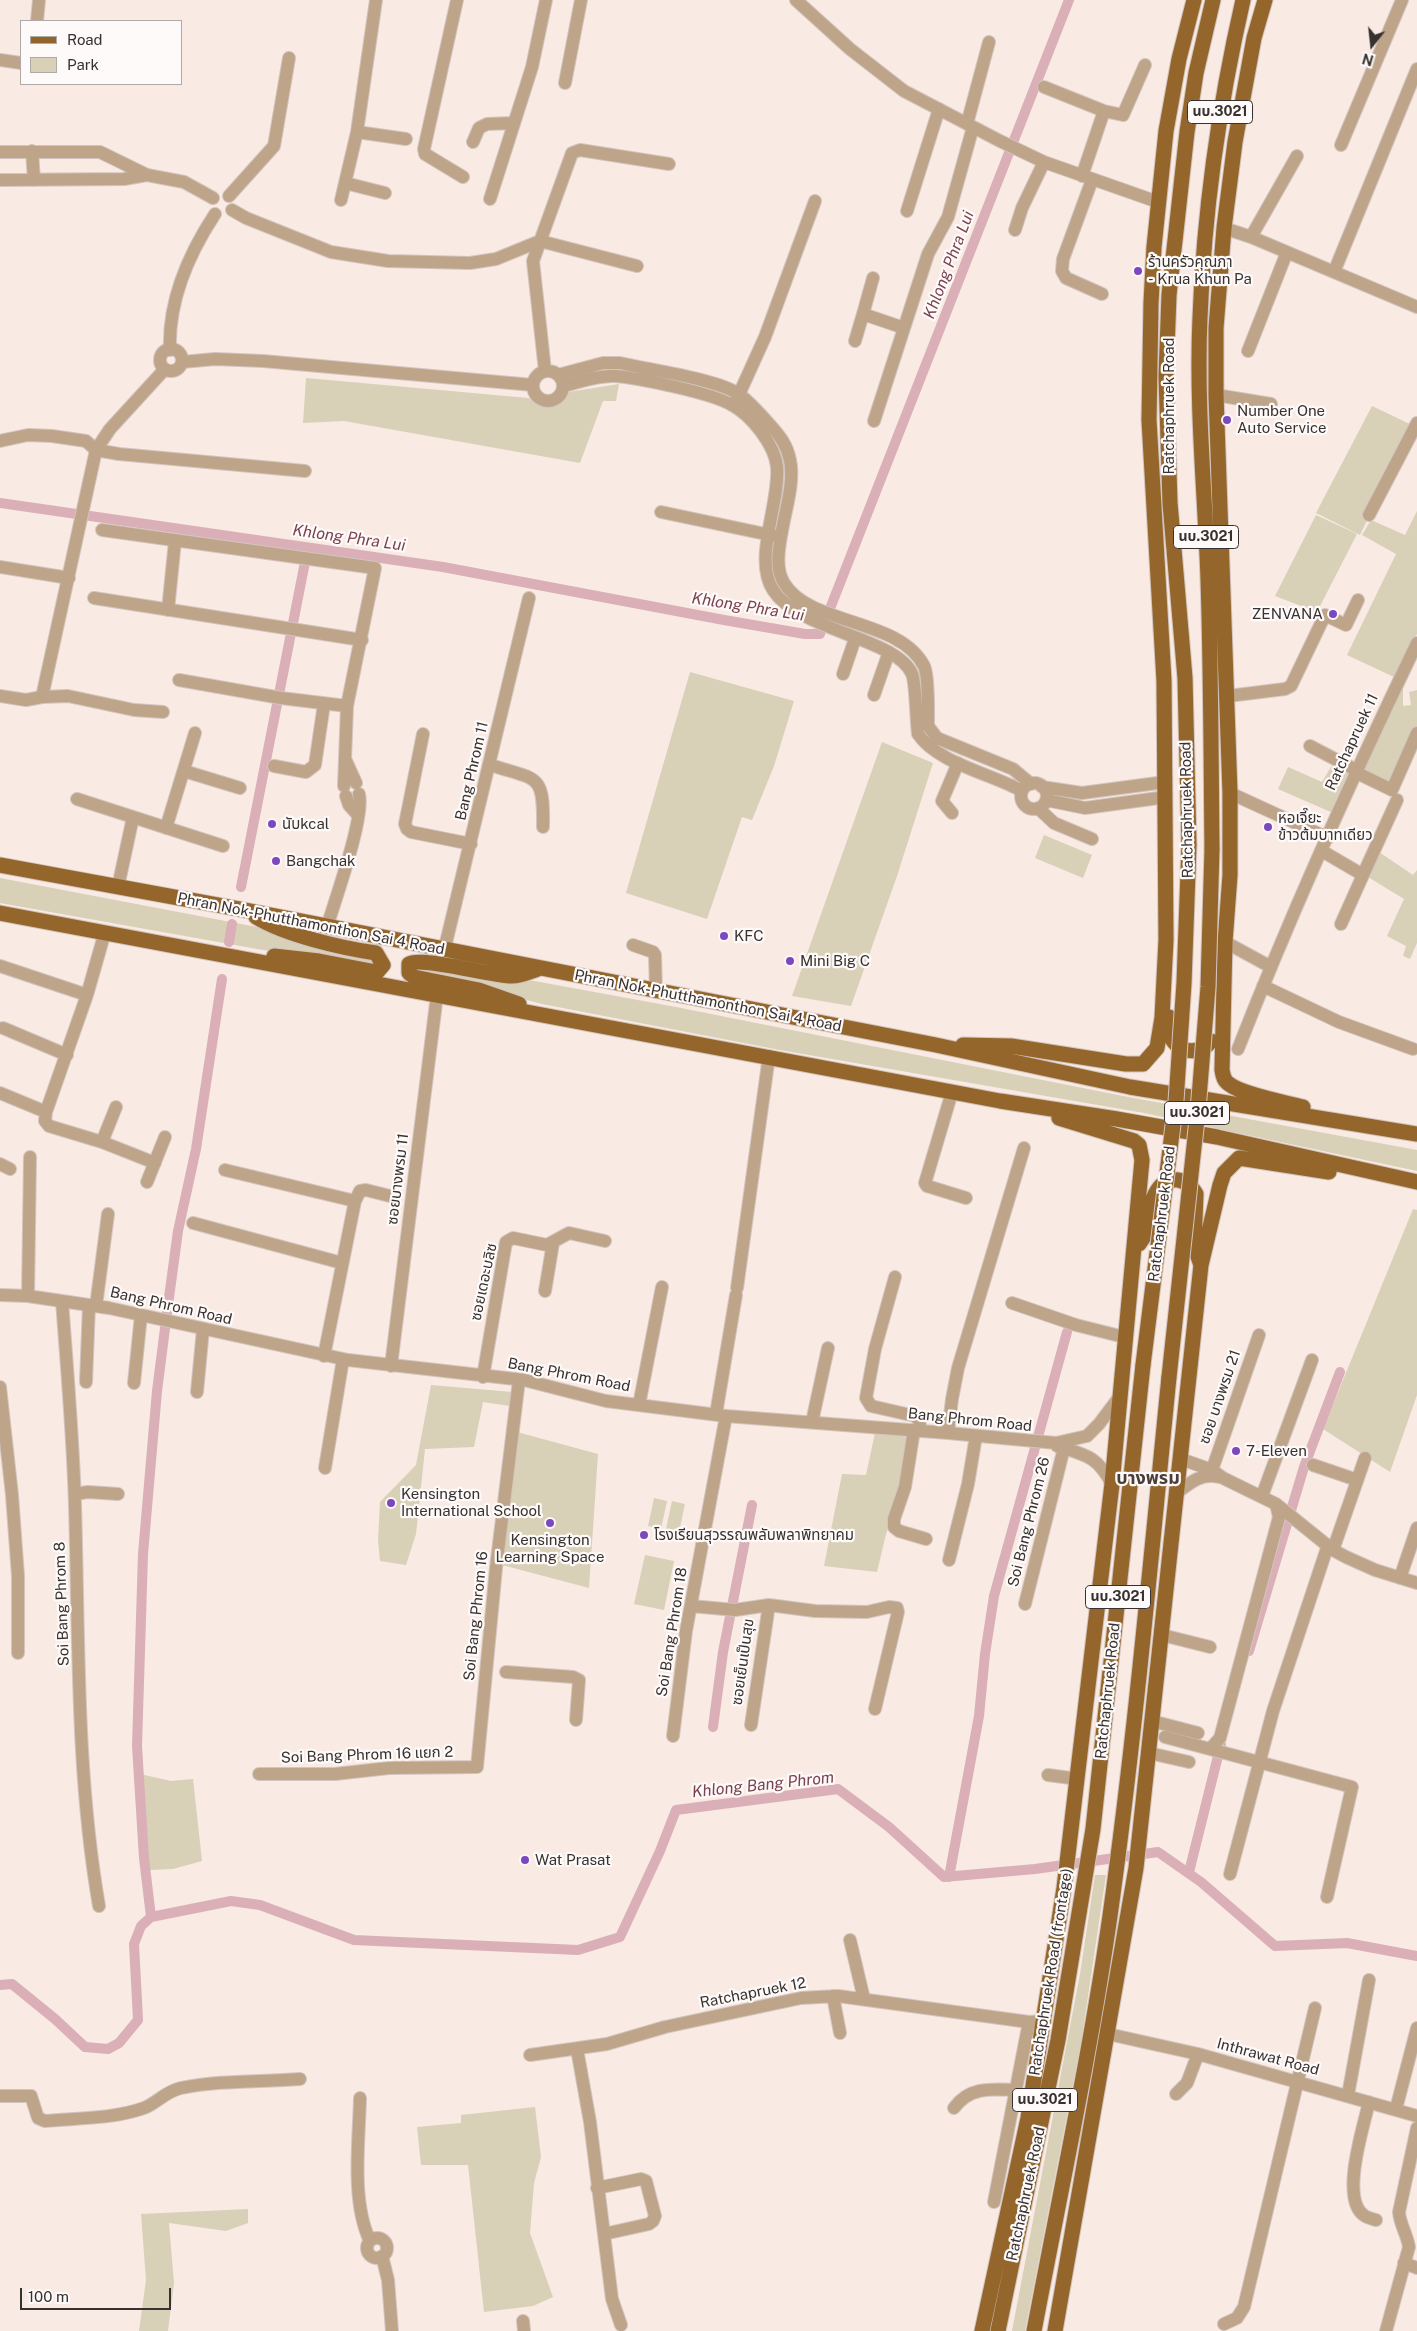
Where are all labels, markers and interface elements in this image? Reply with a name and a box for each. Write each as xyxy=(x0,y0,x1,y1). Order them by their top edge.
legend xyxy=(20,20,182,85)
north arrow xyxy=(1347,20,1397,70)
text: Road xyxy=(67,31,103,48)
text: N xyxy=(1360,50,1375,69)
text: Park xyxy=(67,56,99,73)
road number: นบ.3021 xyxy=(1188,100,1252,124)
water label: Khlong Phra Lui xyxy=(920,208,978,322)
place label: ร้านครัวคุณภา - Krua Khun Pa xyxy=(1148,253,1252,288)
marker: ร้านครัวคุณภา - Krua Khun Pa xyxy=(1132,265,1144,277)
street label: Ratchaphruek Road xyxy=(1160,338,1178,474)
place label: Number One Auto Service xyxy=(1237,402,1326,437)
marker: Number One Auto Service xyxy=(1221,414,1233,426)
water label: Khlong Phra Lui xyxy=(291,521,407,555)
road number: นบ.3021 xyxy=(1174,526,1238,548)
water label: Khlong Phra Lui xyxy=(690,589,806,625)
place label: ZENVANA xyxy=(1252,605,1323,623)
marker: ZENVANA xyxy=(1327,608,1339,620)
street label: Ratchapruek 11 xyxy=(1322,691,1382,793)
street label: Bang Phrom 11 xyxy=(452,720,492,822)
street label: Ratchaphruek Road xyxy=(1177,741,1197,879)
place label: หอเจี๊ยะ ข้าวต้มบาทเดียว xyxy=(1278,809,1373,844)
place label: นับkcal xyxy=(282,815,329,833)
marker: นับkcal xyxy=(266,818,278,830)
marker: หอเจี๊ยะ ข้าวต้มบาทเดียว xyxy=(1262,821,1274,833)
place label: Bangchak xyxy=(286,852,355,870)
marker: Bangchak xyxy=(270,855,282,867)
street label: Phran Nok-Phutthamonthon Sai 4 Road xyxy=(176,889,446,959)
place label: KFC xyxy=(734,927,763,945)
marker: KFC xyxy=(718,930,730,942)
place label: Mini Big C xyxy=(800,952,870,970)
marker: Mini Big C xyxy=(784,955,796,967)
street label: Phran Nok-Phutthamonthon Sai 4 Road xyxy=(573,966,843,1036)
road number: นบ.3021 xyxy=(1164,1102,1230,1124)
street label: ซอยบางพรม 11 xyxy=(383,1132,413,1226)
street label: Ratchaphruek Road xyxy=(1145,1145,1179,1283)
street label: ซอยเดอะบลิซ xyxy=(467,1241,501,1323)
street label: Bang Phrom Road xyxy=(108,1283,234,1329)
street label: ซอย บางพรม 21 xyxy=(1195,1348,1245,1446)
street label: Bang Phrom Road xyxy=(506,1354,632,1396)
street label: Bang Phrom Road xyxy=(907,1405,1033,1435)
place label: 7-Eleven xyxy=(1246,1442,1307,1460)
marker: 7-Eleven xyxy=(1230,1445,1242,1457)
street label: Soi Bang Phrom 26 xyxy=(1004,1455,1054,1589)
district label: บางพรม xyxy=(1116,1467,1180,1489)
place label: Kensington International School xyxy=(401,1485,542,1520)
marker: Kensington International School xyxy=(385,1497,397,1509)
marker: Kensington Learning Space xyxy=(544,1517,556,1529)
place label: โรงเรียนสุวรรณพลับพลาพิทยาคม xyxy=(654,1526,854,1544)
marker: โรงเรียนสุวรรณพลับพลาพิทยาคม xyxy=(638,1529,650,1541)
place label: Kensington Learning Space xyxy=(496,1531,604,1566)
street label: Soi Bang Phrom 8 xyxy=(51,1541,73,1667)
street label: Soi Bang Phrom 16 xyxy=(460,1550,492,1682)
street label: Soi Bang Phrom 18 xyxy=(653,1566,691,1698)
road number: นบ.3021 xyxy=(1086,1585,1150,1608)
street label: ซอยเย็นเป็นสุข xyxy=(728,1618,758,1706)
street label: Ratchaphruek Road xyxy=(1092,1622,1124,1760)
street label: Soi Bang Phrom 16 แยก 2 xyxy=(280,1743,454,1767)
water label: Khlong Bang Phrom xyxy=(691,1768,835,1802)
place label: Wat Prasat xyxy=(535,1851,611,1869)
marker: Wat Prasat xyxy=(519,1854,531,1866)
street label: Ratchaphruek Road (frontage) xyxy=(1026,1867,1076,2077)
street label: Ratchapruek 12 xyxy=(698,1974,808,2012)
street label: Inthrawat Road xyxy=(1215,2035,1321,2079)
road number: นบ.3021 xyxy=(1012,2088,1078,2112)
street label: Ratchaphruek Road xyxy=(1003,2125,1049,2263)
scale bar xyxy=(22,2278,174,2310)
text: 100 m xyxy=(28,2288,69,2305)

